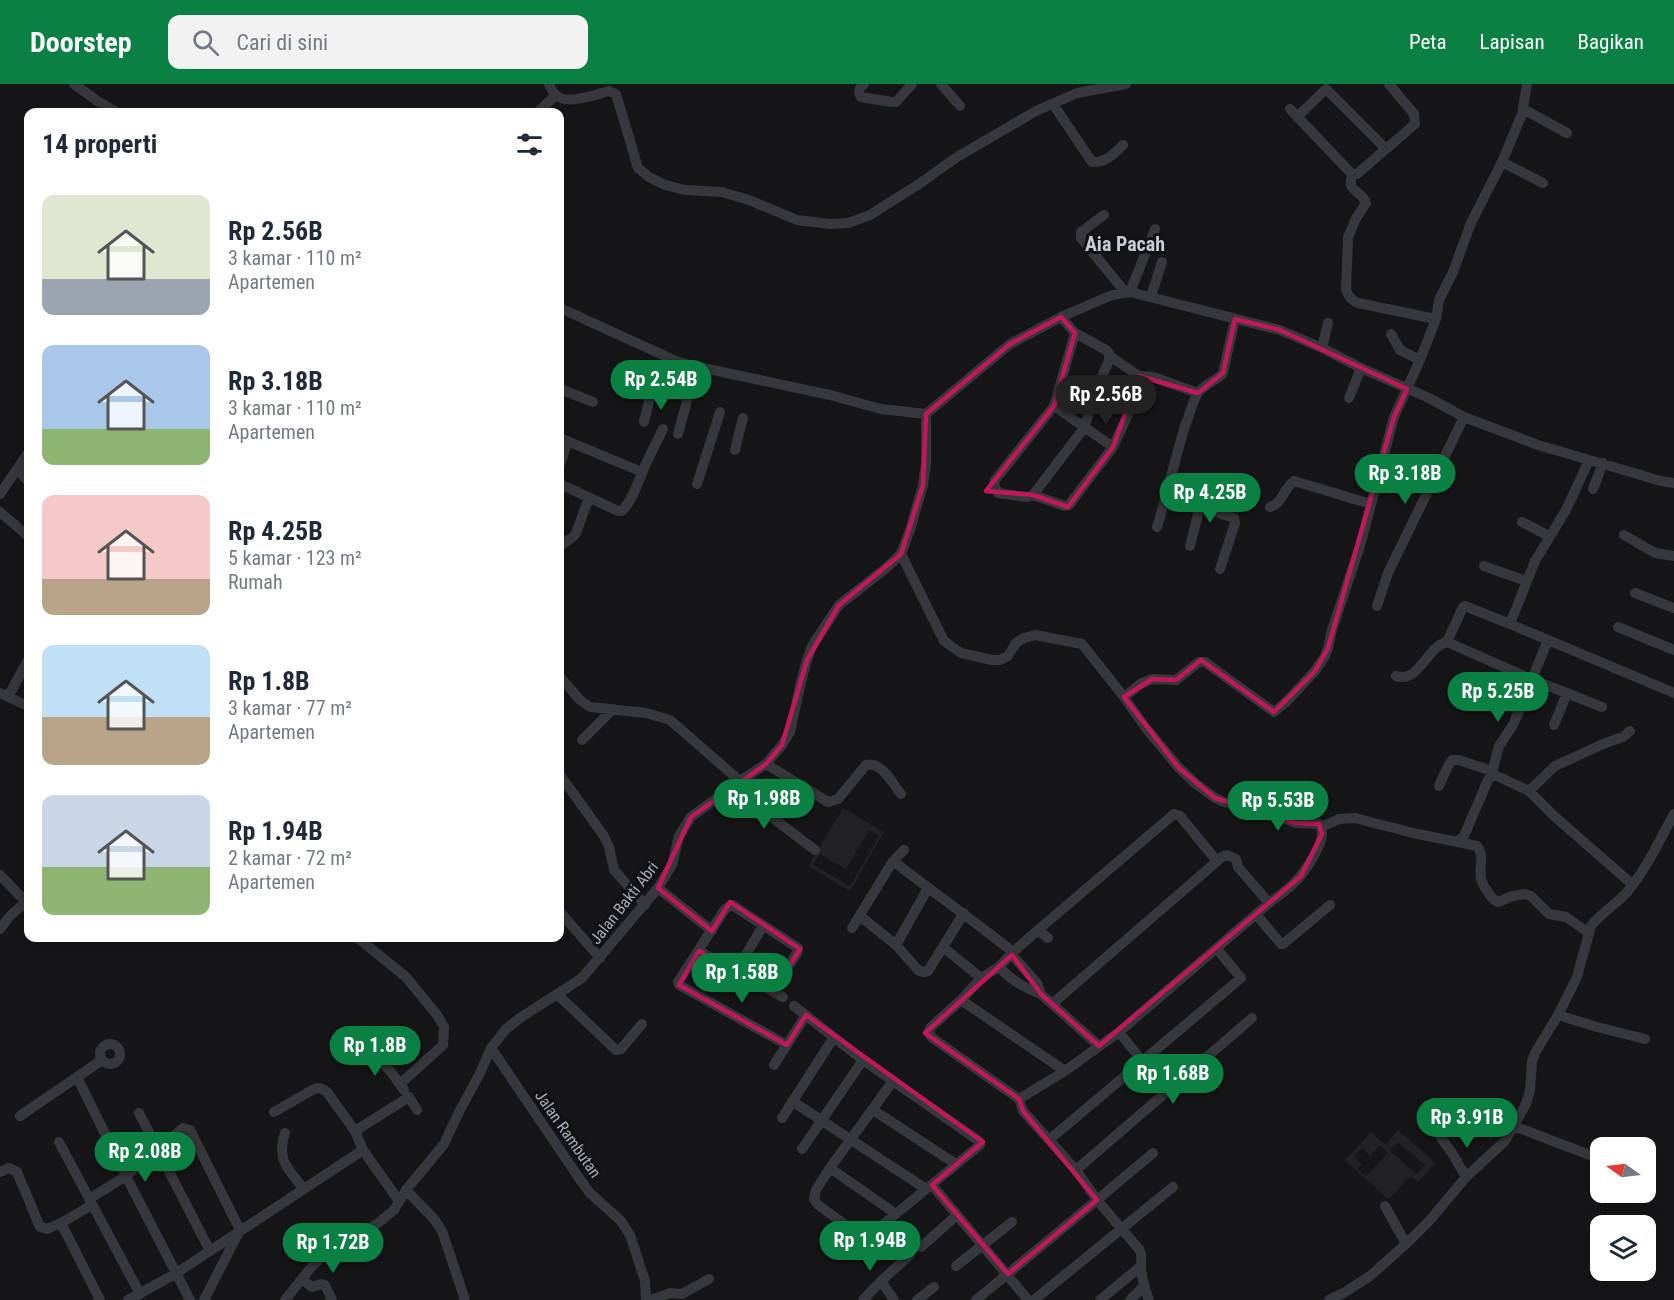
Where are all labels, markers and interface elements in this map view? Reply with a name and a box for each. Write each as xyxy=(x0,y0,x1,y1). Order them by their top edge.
search box xyxy=(168,15,588,69)
text: Doorstep xyxy=(30,26,132,59)
icon: search xyxy=(189,26,222,59)
text: Cari di sini xyxy=(237,30,328,55)
text: Peta xyxy=(1409,30,1447,54)
text: Lapisan xyxy=(1480,30,1545,54)
text: Bagikan xyxy=(1578,30,1644,54)
icon: filters xyxy=(513,128,546,161)
text: 14 properti xyxy=(42,129,157,159)
text: Rp 2.56B xyxy=(228,216,323,246)
icon: home xyxy=(90,219,162,291)
district label: Aia Pacah xyxy=(1085,232,1165,256)
text: 3 kamar · 110 m² xyxy=(228,246,362,270)
text: Apartemen xyxy=(228,270,315,294)
pin: Rp 2.54B xyxy=(599,360,723,411)
text: Rp 3.18B xyxy=(228,366,323,396)
text: Rp 2.54B xyxy=(625,367,697,391)
icon: home xyxy=(90,369,162,441)
pin: Rp 2.56B xyxy=(1044,375,1168,426)
text: Rp 2.56B xyxy=(1070,382,1142,406)
text: 3 kamar · 110 m² xyxy=(228,396,362,420)
text: Apartemen xyxy=(228,420,315,444)
pin: Rp 3.18B xyxy=(1343,454,1467,505)
text: Rp 3.18B xyxy=(1369,461,1441,485)
pin: Rp 4.25B xyxy=(1148,473,1272,524)
text: Rp 4.25B xyxy=(1174,480,1246,504)
text: Rp 4.25B xyxy=(228,516,323,546)
icon: home xyxy=(90,519,162,591)
text: 5 kamar · 123 m² xyxy=(228,546,362,570)
text: Rumah xyxy=(228,570,283,594)
text: Rp 1.8B xyxy=(228,666,310,696)
icon: home xyxy=(90,669,162,741)
pin: Rp 5.25B xyxy=(1436,672,1560,723)
text: Rp 5.25B xyxy=(1462,679,1534,703)
text: 3 kamar · 77 m² xyxy=(228,696,352,720)
text: Apartemen xyxy=(228,720,315,744)
pin: Rp 1.98B xyxy=(702,779,826,830)
pin: Rp 5.53B xyxy=(1216,781,1340,832)
text: Rp 1.98B xyxy=(728,786,800,810)
text: Rp 5.53B xyxy=(1242,788,1314,812)
text: Rp 1.94B xyxy=(228,816,323,846)
icon: home xyxy=(90,819,162,891)
text: 2 kamar · 72 m² xyxy=(228,846,352,870)
street label: Jalan Bakti Abri xyxy=(586,858,662,948)
text: Apartemen xyxy=(228,870,315,894)
pin: Rp 1.58B xyxy=(680,953,804,1004)
text: Rp 1.58B xyxy=(706,960,778,984)
pin: Rp 1.8B xyxy=(320,1026,430,1077)
text: Rp 1.8B xyxy=(344,1033,406,1057)
pin: Rp 1.68B xyxy=(1111,1054,1235,1105)
text: Rp 1.68B xyxy=(1137,1061,1209,1085)
street label: Jalan Rambutan xyxy=(531,1087,605,1181)
pin: Rp 3.91B xyxy=(1405,1098,1529,1149)
text: Rp 3.91B xyxy=(1431,1105,1503,1129)
pin: Rp 2.08B xyxy=(83,1132,207,1183)
north arrow xyxy=(1590,1137,1656,1203)
map controls xyxy=(1590,1137,1656,1281)
text: Rp 2.08B xyxy=(109,1139,181,1163)
button: layers xyxy=(1590,1215,1656,1281)
pin: Rp 1.94B xyxy=(808,1221,932,1272)
pin: Rp 1.72B xyxy=(271,1223,395,1274)
text: Rp 1.94B xyxy=(834,1228,906,1252)
text: Rp 1.72B xyxy=(297,1230,369,1254)

